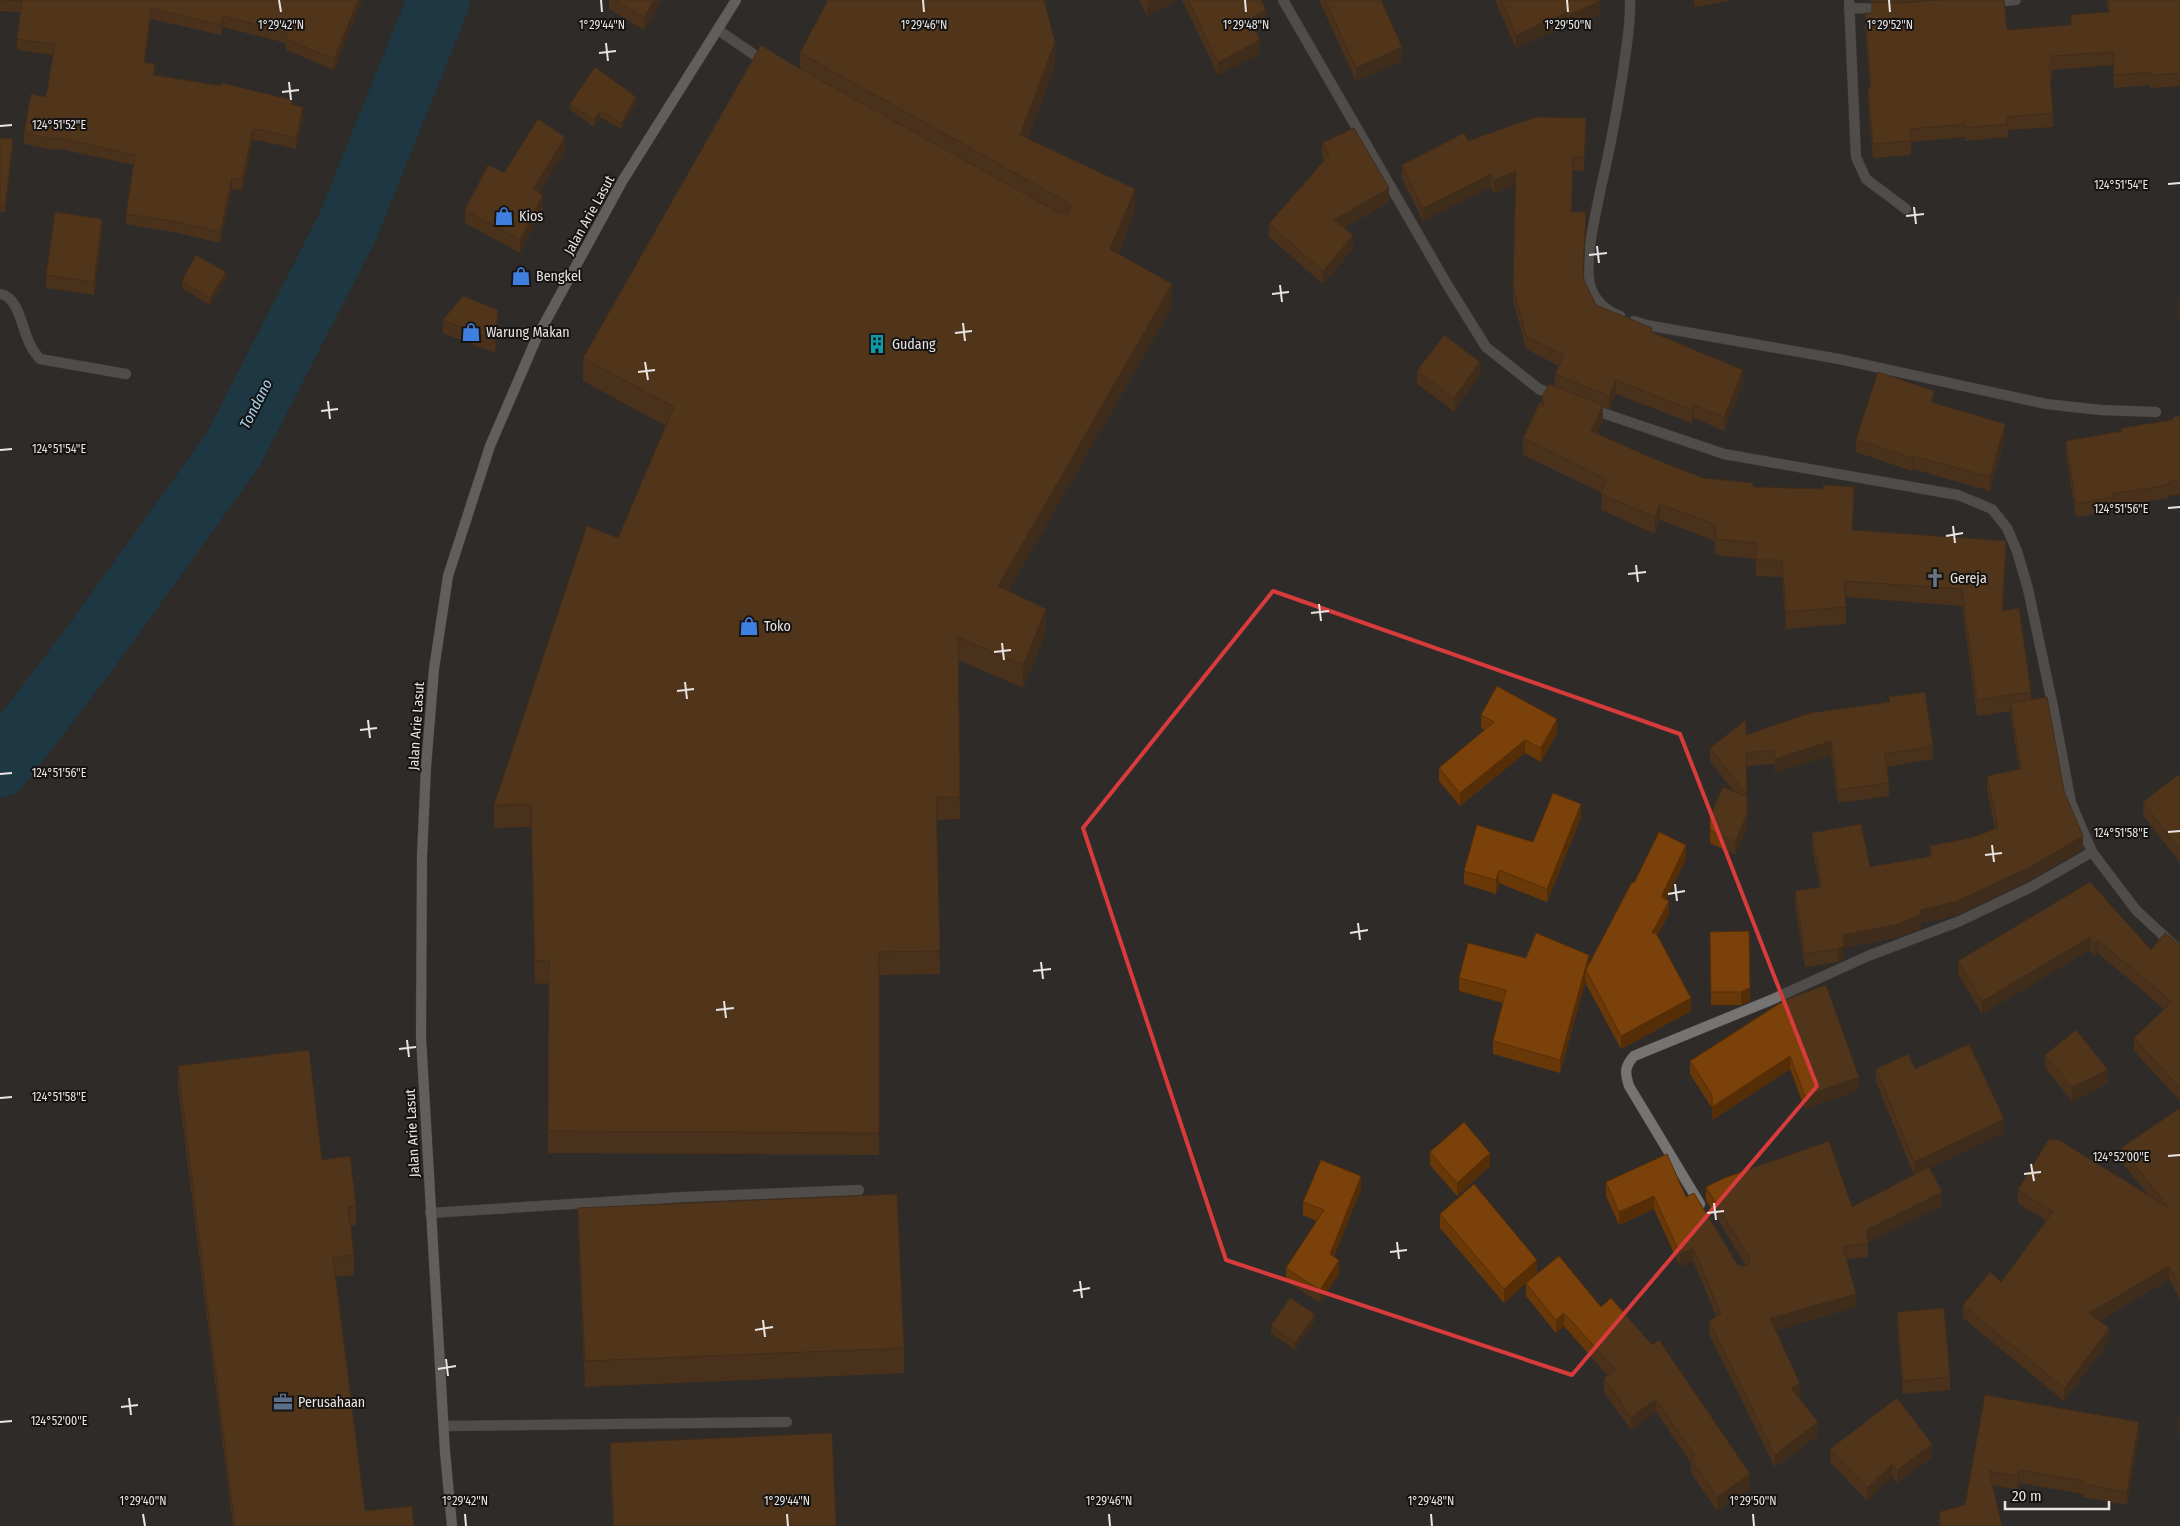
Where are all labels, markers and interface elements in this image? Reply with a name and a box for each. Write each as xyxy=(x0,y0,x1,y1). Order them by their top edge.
text: 1°29'42"N xyxy=(258,18,304,32)
text: 1°29'44"N xyxy=(579,18,625,32)
text: 1°29'46"N xyxy=(901,18,947,32)
text: 1°29'48"N xyxy=(1223,18,1269,32)
text: 1°29'50"N xyxy=(1544,18,1592,32)
text: 1°29'52"N xyxy=(1867,18,1913,32)
text: 124°51'52"E xyxy=(32,118,86,132)
street label: Jalan Arie Lasut xyxy=(561,172,619,258)
text: 124°51'54"E xyxy=(2094,178,2148,192)
shop icon: Kios xyxy=(493,205,515,227)
place label: Kios xyxy=(519,208,543,225)
shop icon: Bengkel xyxy=(510,265,532,287)
place label: Bengkel xyxy=(536,268,582,285)
shop icon: Warung Makan xyxy=(460,321,482,343)
place label: Warung Makan xyxy=(486,324,570,341)
building icon: Gudang xyxy=(866,333,888,355)
place label: Gudang xyxy=(892,336,936,353)
water label: Tondano xyxy=(236,376,276,432)
text: 124°51'54"E xyxy=(32,442,86,456)
text: 124°51'56"E xyxy=(2094,502,2149,516)
church icon: Gereja xyxy=(1924,567,1946,589)
place label: Gereja xyxy=(1950,570,1987,587)
shop icon: Toko xyxy=(738,615,760,637)
place label: Toko xyxy=(764,618,791,635)
street label: Jalan Arie Lasut xyxy=(405,681,428,771)
text: 124°51'56"E xyxy=(32,766,87,780)
text: 124°51'58"E xyxy=(2094,826,2149,840)
street label: Jalan Arie Lasut xyxy=(402,1088,423,1178)
text: 124°51'58"E xyxy=(32,1090,87,1104)
text: 124°52'00"E xyxy=(2093,1150,2150,1164)
office icon: Perusahaan xyxy=(272,1391,294,1413)
place label: Perusahaan xyxy=(298,1394,365,1411)
text: 124°52'00"E xyxy=(31,1414,88,1428)
scale bar xyxy=(2005,1478,2109,1510)
text: 20 m xyxy=(2012,1487,2042,1505)
text: 1°29'40"N xyxy=(119,1494,167,1508)
text: 1°29'42"N xyxy=(442,1494,488,1508)
text: 1°29'44"N xyxy=(764,1494,810,1508)
text: 1°29'46"N xyxy=(1086,1494,1132,1508)
text: 1°29'48"N xyxy=(1408,1494,1454,1508)
text: 1°29'50"N xyxy=(1729,1494,1777,1508)

